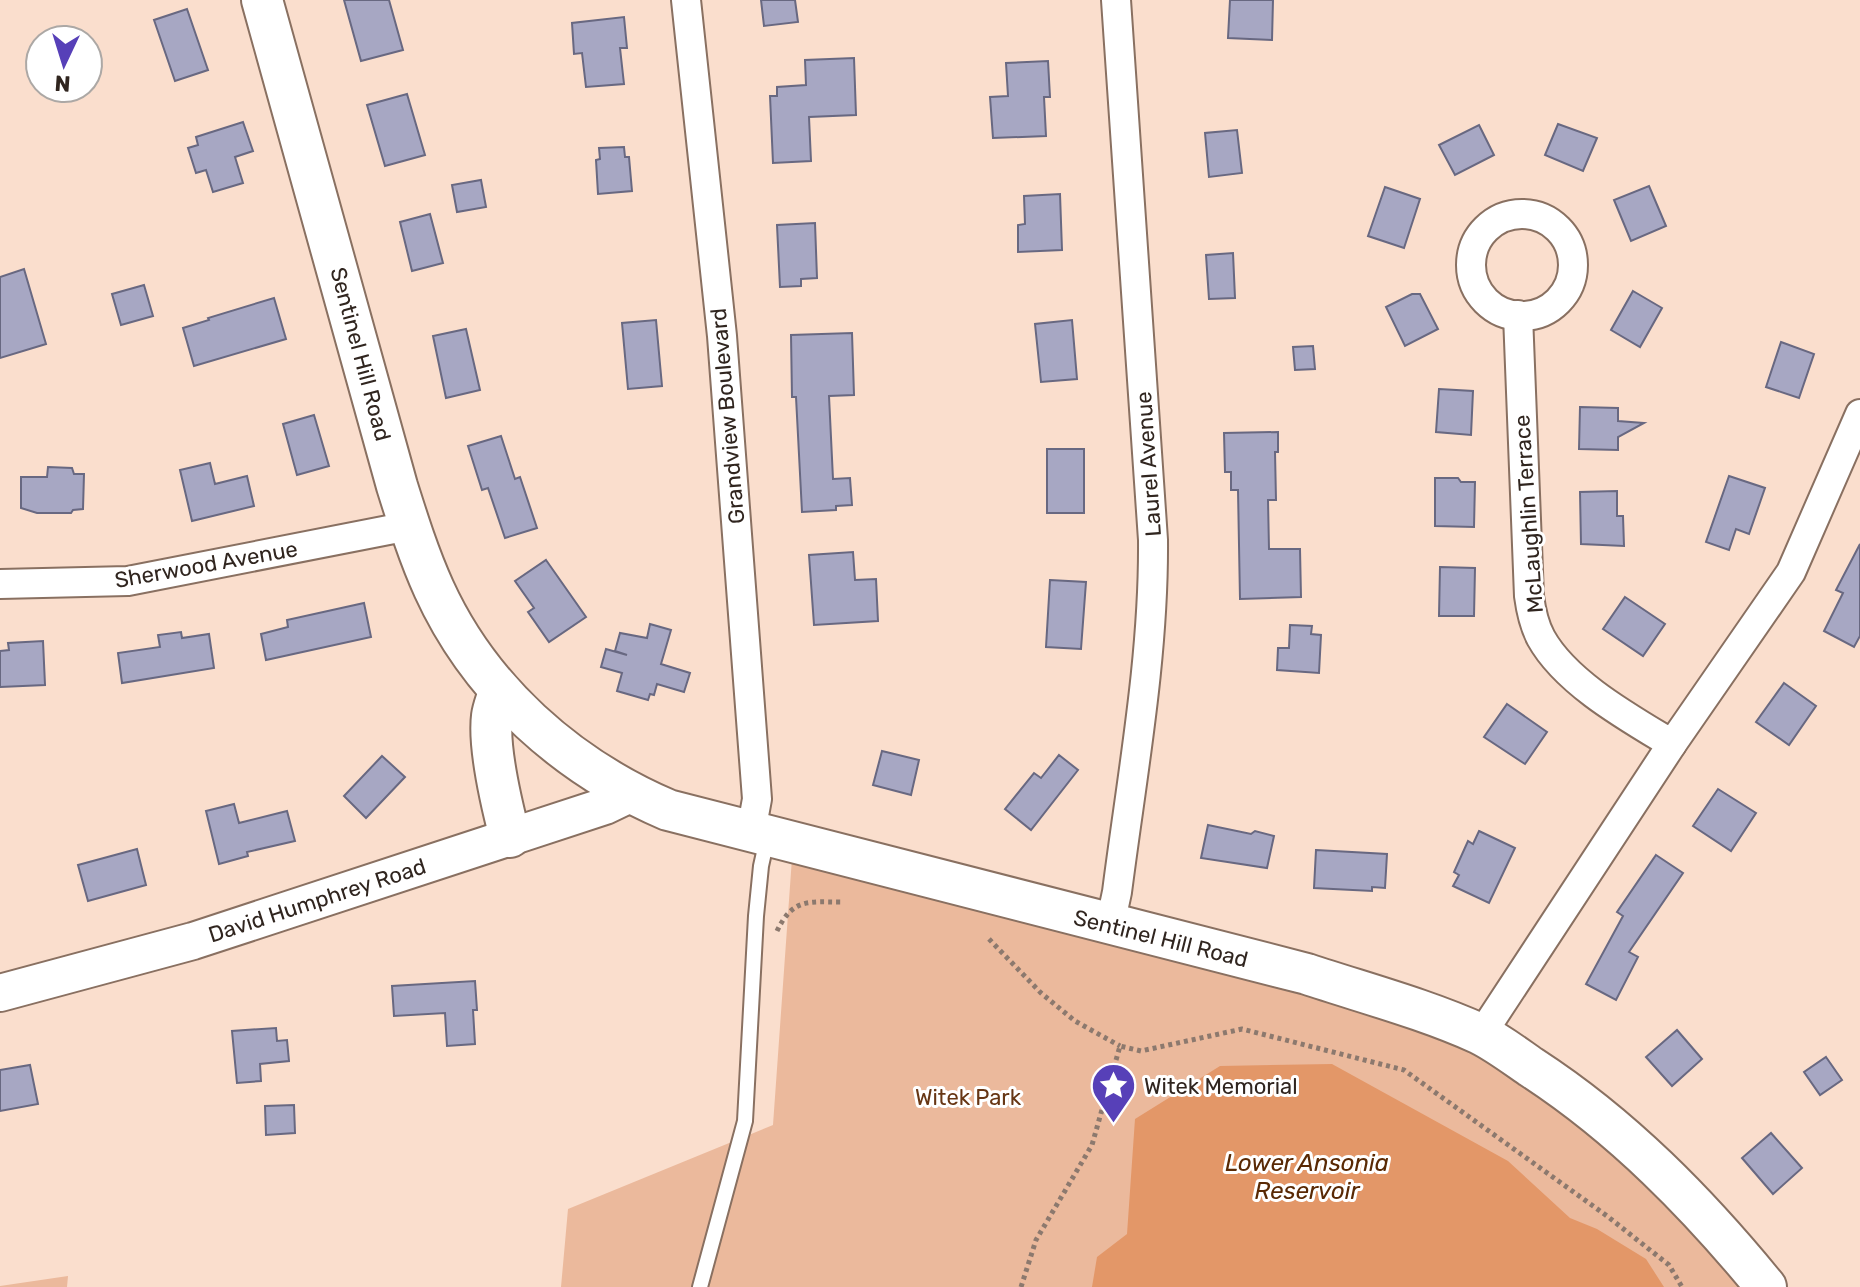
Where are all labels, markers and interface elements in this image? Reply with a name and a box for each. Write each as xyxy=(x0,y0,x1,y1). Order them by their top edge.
north arrow xyxy=(24,24,104,104)
text: N xyxy=(54,69,71,97)
street label: Sentinel Hill Road xyxy=(324,264,397,444)
street label: Grandview Boulevard xyxy=(705,307,750,525)
street label: Laurel Avenue xyxy=(1130,390,1167,537)
street label: McLaughlin Terrace xyxy=(1508,414,1549,614)
street label: Sherwood Avenue xyxy=(112,535,300,594)
street label: David Humphrey Road xyxy=(205,853,429,948)
street label: Sentinel Hill Road xyxy=(1071,904,1251,973)
place icon: Witek Memorial xyxy=(1089,1062,1137,1125)
place label: Witek Memorial xyxy=(1144,1073,1298,1100)
park label: Witek Park xyxy=(915,1084,1022,1111)
water label: Lower Ansonia Reservoir xyxy=(1225,1149,1389,1205)

